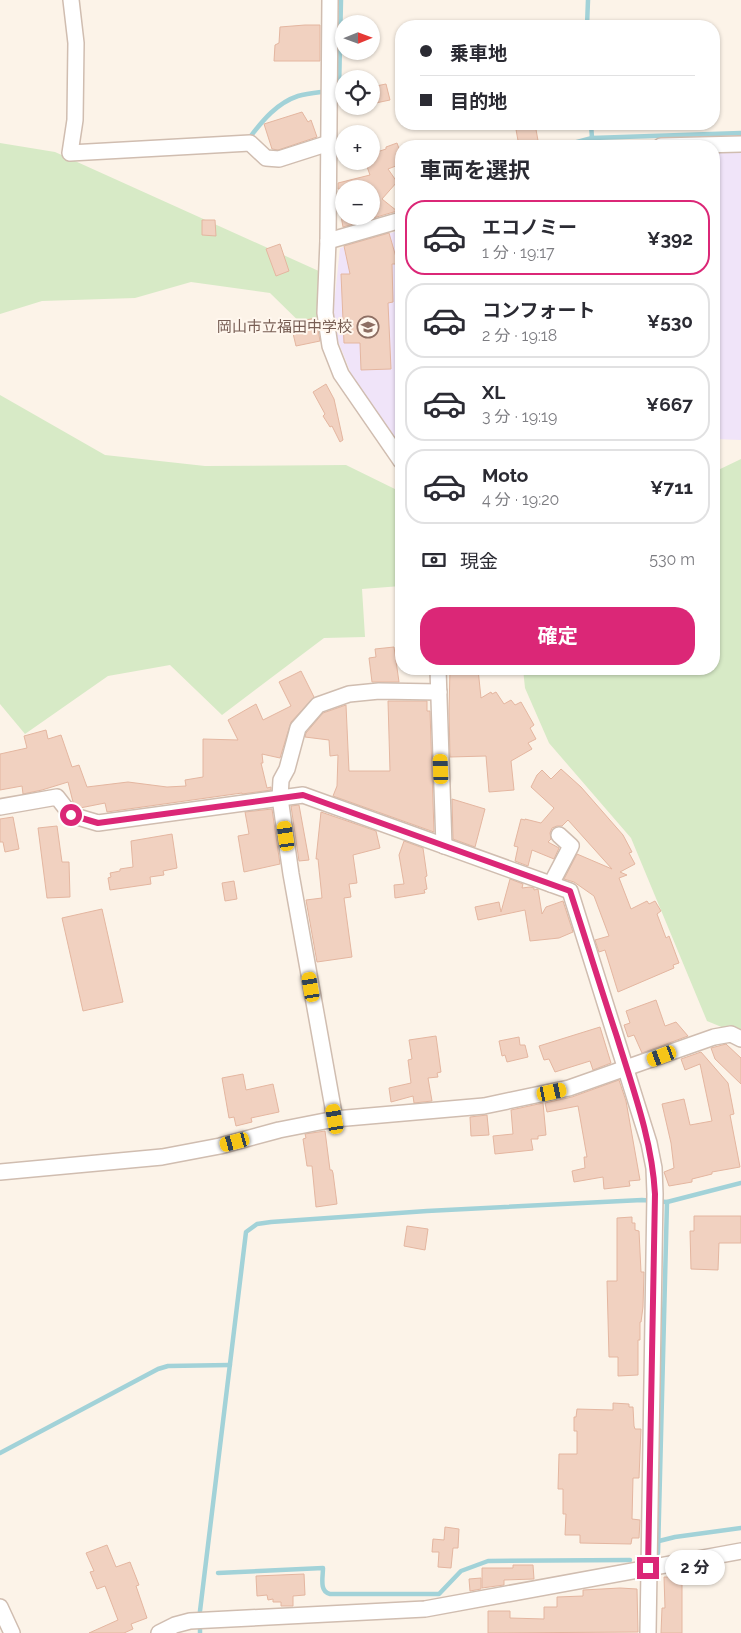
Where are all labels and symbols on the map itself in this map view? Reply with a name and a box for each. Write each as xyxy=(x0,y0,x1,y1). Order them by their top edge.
north arrow xyxy=(335,15,380,60)
school or university icon: 岡山市立福田中学校 xyxy=(356,315,380,339)
place label: 岡山市立福田中学校 xyxy=(217,318,352,336)
car xyxy=(432,754,449,784)
route start xyxy=(60,804,82,826)
car xyxy=(276,820,295,852)
car xyxy=(301,971,320,1003)
car xyxy=(645,1044,678,1068)
car xyxy=(535,1082,568,1102)
car xyxy=(325,1103,344,1135)
car xyxy=(218,1131,251,1153)
callout: 2 分 xyxy=(666,1550,726,1586)
route end xyxy=(637,1557,659,1579)

